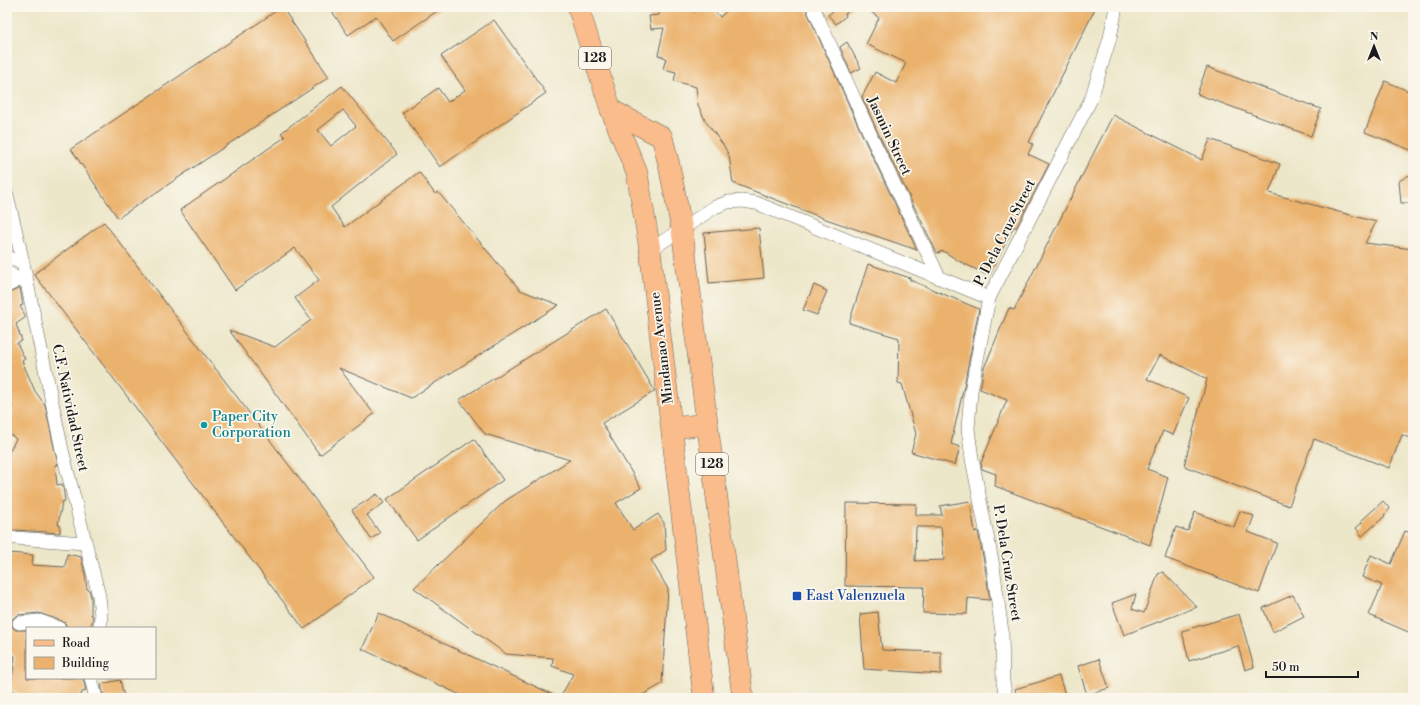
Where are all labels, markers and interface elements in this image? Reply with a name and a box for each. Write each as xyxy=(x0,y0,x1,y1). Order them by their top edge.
north arrow xyxy=(1354,26,1394,66)
text: N xyxy=(1370,30,1379,44)
road number: 128 xyxy=(579,47,611,69)
street label: Jasmin Street xyxy=(862,93,915,178)
street label: P. Dela Cruz Street xyxy=(970,176,1040,290)
street label: Mindanao Avenue xyxy=(646,291,678,405)
street label: C.F. Natividad Street xyxy=(48,343,92,473)
place label: Paper City Corporation xyxy=(212,408,291,442)
marker: Paper City Corporation xyxy=(199,420,209,430)
road number: 128 xyxy=(696,453,728,475)
street label: P. Dela Cruz Street xyxy=(989,503,1025,623)
place label: East Valenzuela xyxy=(806,587,906,605)
marker: East Valenzuela xyxy=(791,590,803,602)
legend xyxy=(26,627,156,679)
text: Road xyxy=(62,636,90,651)
scale bar xyxy=(1266,653,1358,679)
text: Building xyxy=(61,656,110,671)
text: 50 m xyxy=(1272,660,1300,675)

